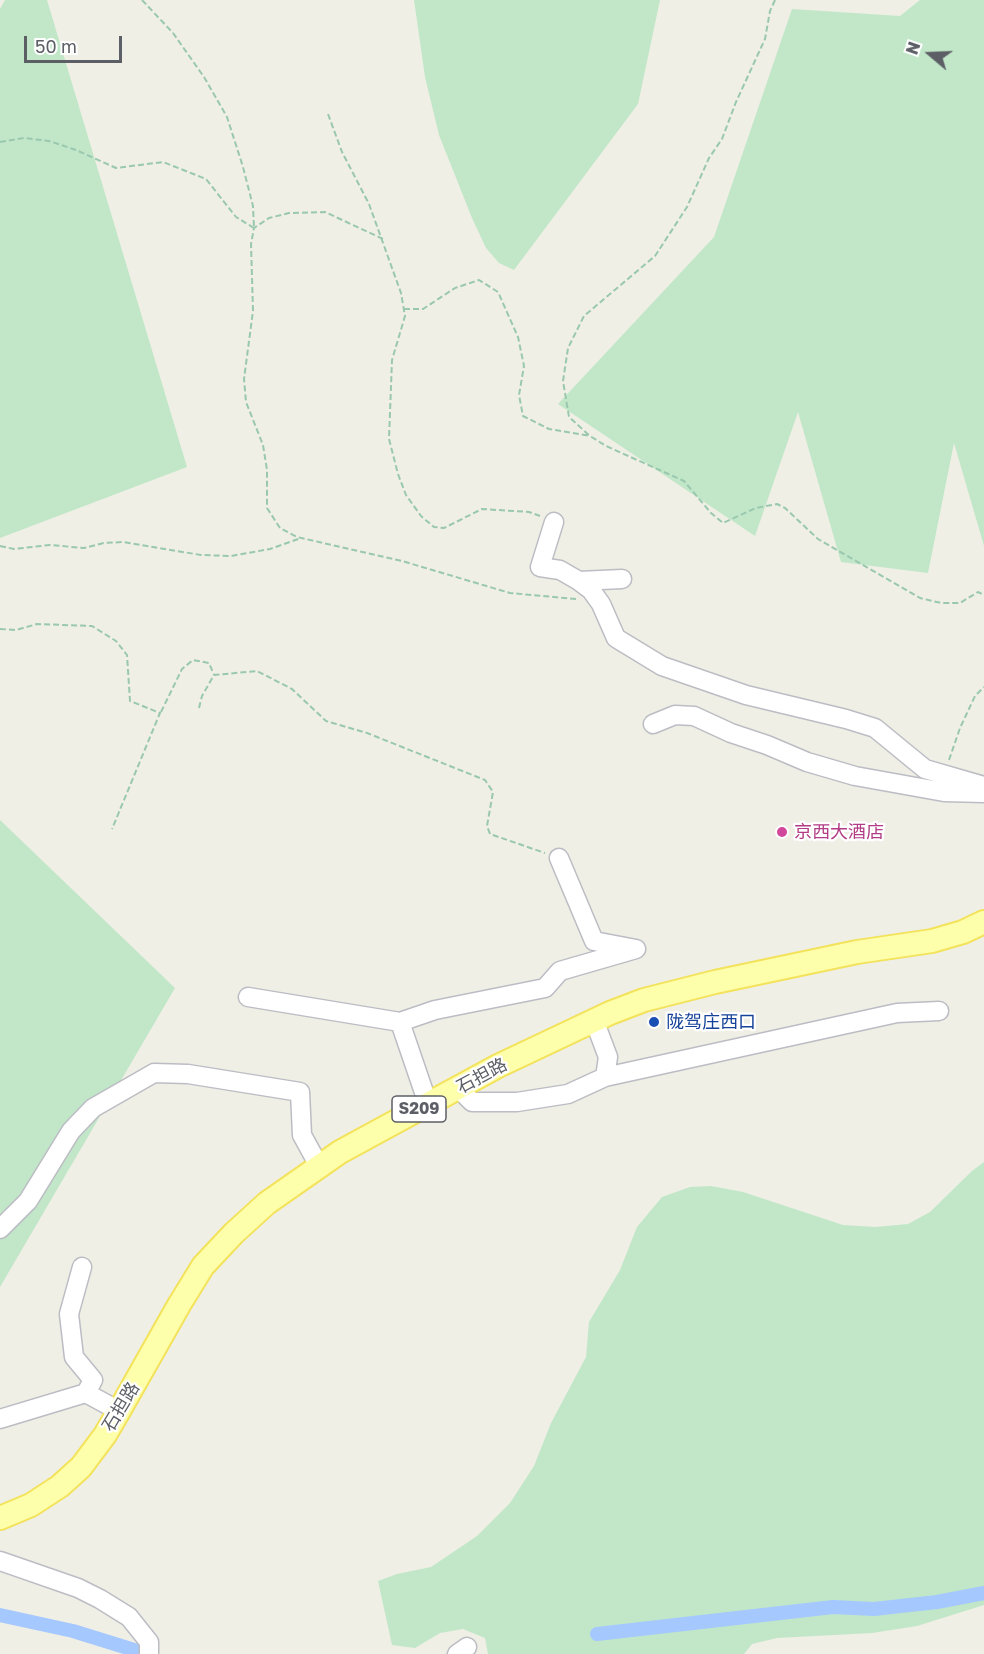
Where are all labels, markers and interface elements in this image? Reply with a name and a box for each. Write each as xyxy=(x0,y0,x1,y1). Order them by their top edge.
scale bar xyxy=(27,24,124,62)
north arrow xyxy=(900,24,960,84)
text: 50 m xyxy=(35,35,77,57)
text: N xyxy=(902,39,924,57)
place label: 京西大酒店 xyxy=(794,821,884,843)
marker: 京西大酒店 xyxy=(775,825,789,839)
place label: 陇驾庄西口 xyxy=(666,1011,756,1033)
marker: 陇驾庄西口 xyxy=(647,1015,661,1029)
street label: 石担路 xyxy=(453,1054,511,1098)
road number: S209 xyxy=(392,1096,446,1122)
street label: 石担路 xyxy=(98,1378,144,1436)

